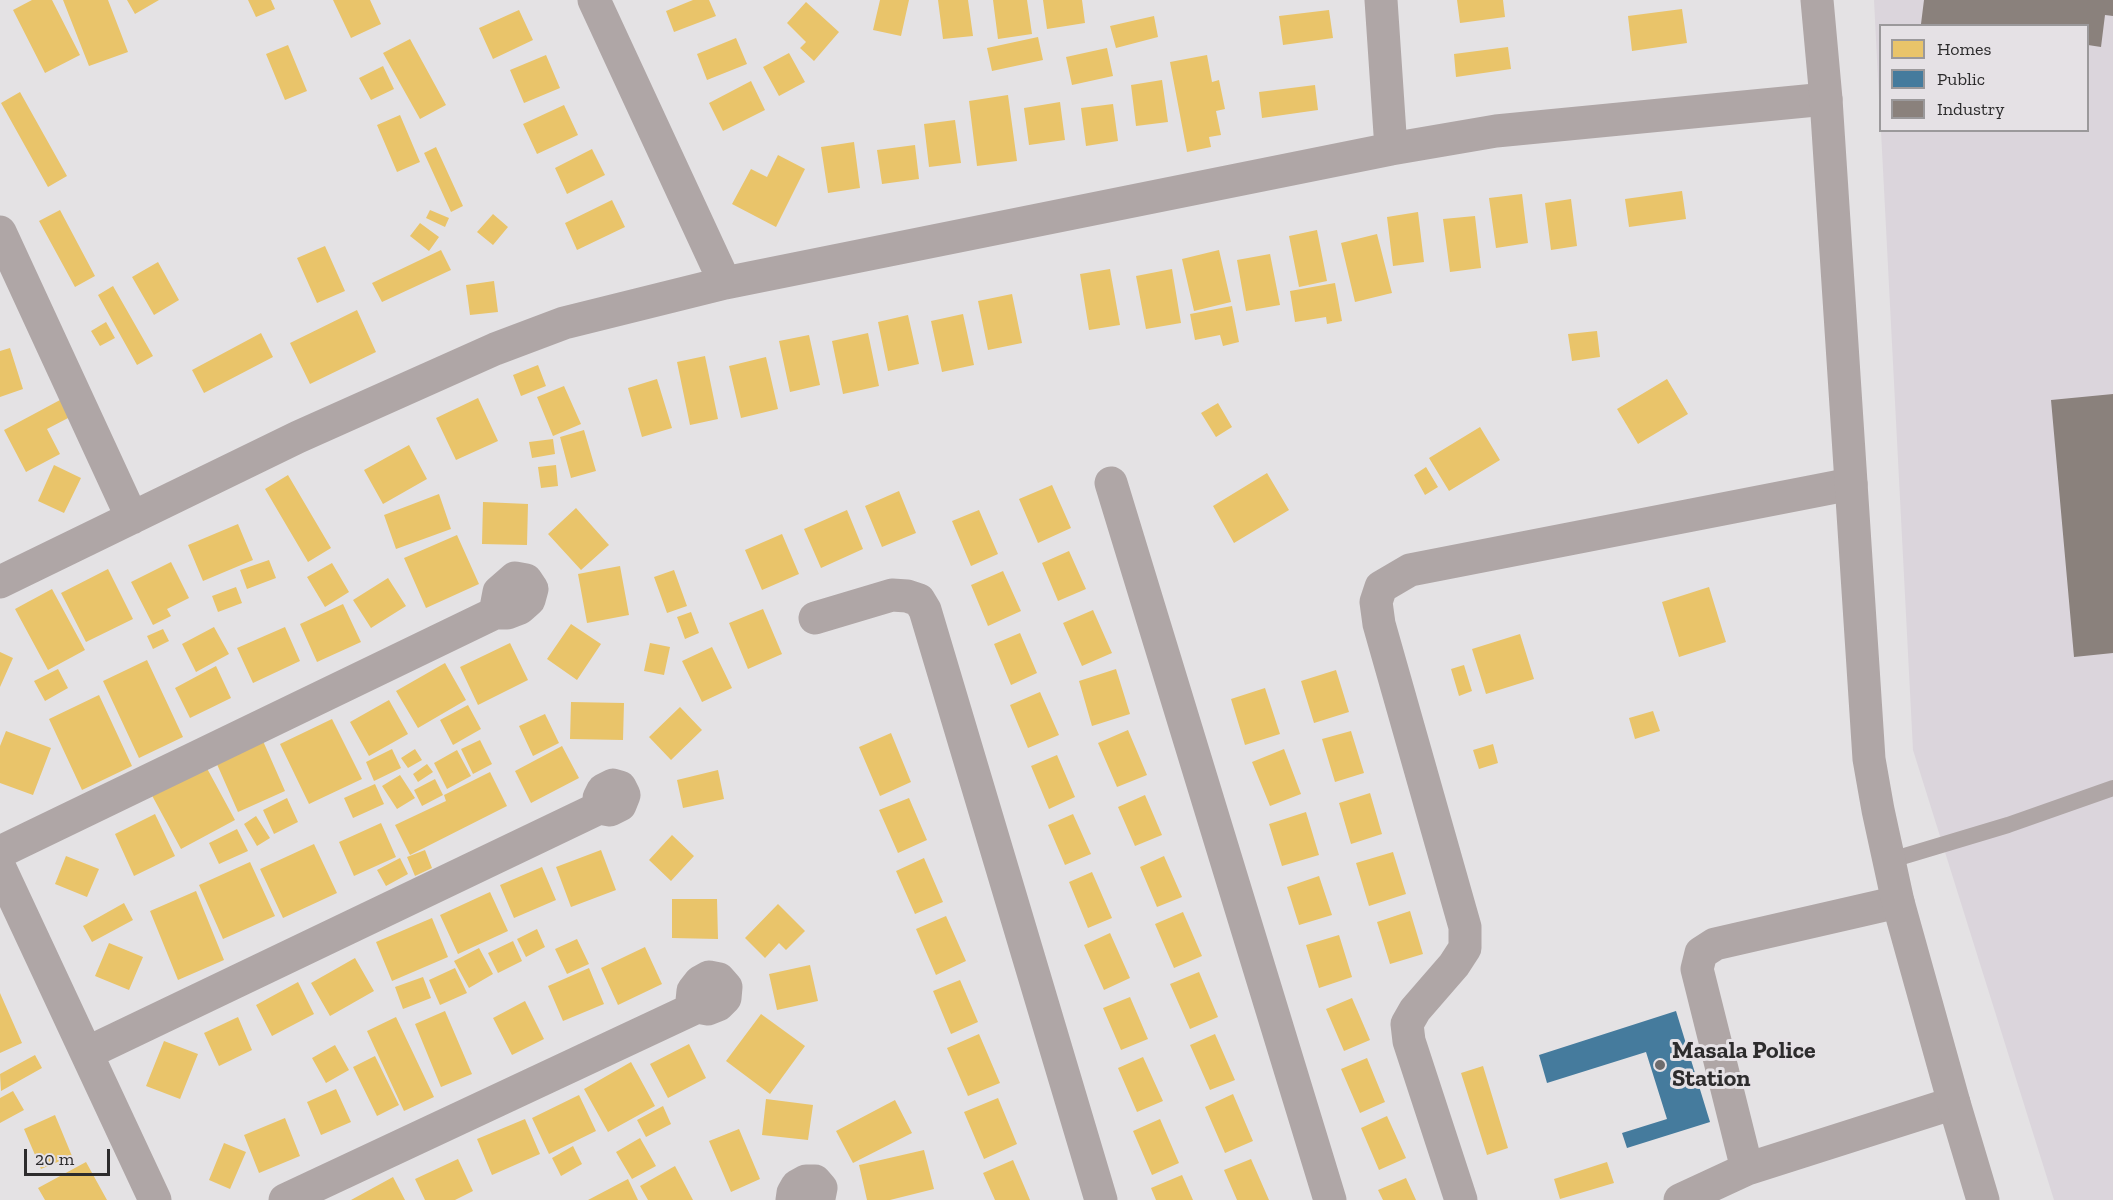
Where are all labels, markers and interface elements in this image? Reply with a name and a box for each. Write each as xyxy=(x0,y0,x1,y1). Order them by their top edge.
legend xyxy=(1879,24,2089,132)
text: Homes xyxy=(1937,38,1991,60)
text: Public xyxy=(1937,68,1985,90)
text: Industry xyxy=(1937,98,2004,120)
place label: Masala Police Station xyxy=(1672,1037,1816,1093)
marker: Masala Police Station xyxy=(1653,1058,1667,1072)
scale bar xyxy=(27,1137,112,1175)
text: 20 m xyxy=(35,1148,74,1170)

